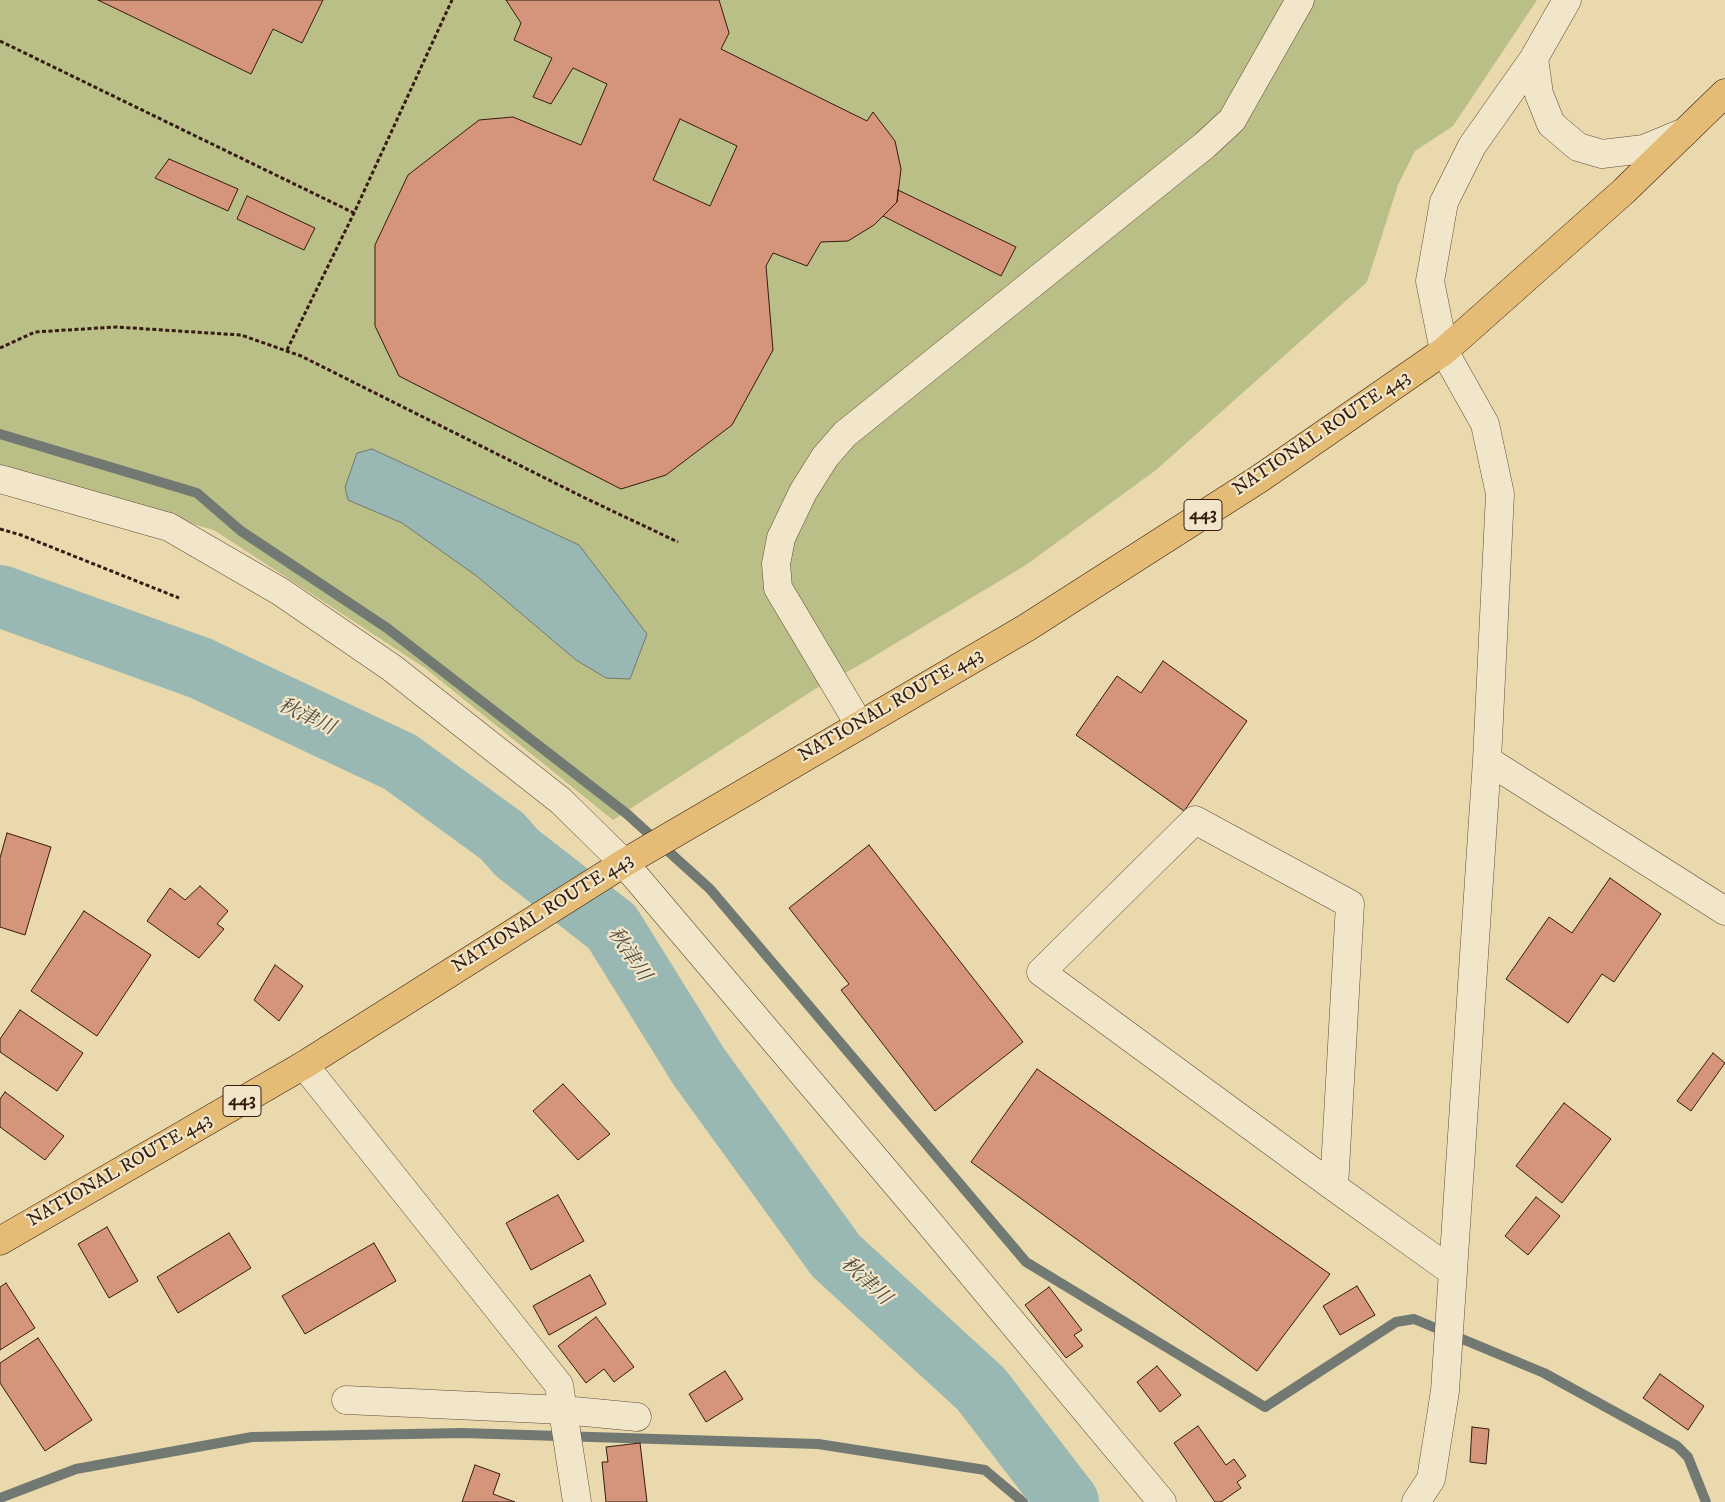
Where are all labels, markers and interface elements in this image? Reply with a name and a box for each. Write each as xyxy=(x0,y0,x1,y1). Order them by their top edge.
street label: NATIONAL ROUTE 443 xyxy=(1229,366,1415,502)
road number: 443 xyxy=(1184,500,1222,530)
street label: NATIONAL ROUTE 443 xyxy=(795,644,987,768)
water label: 秋津川 xyxy=(274,694,338,742)
street label: NATIONAL ROUTE 443 xyxy=(449,849,637,979)
water label: 秋津川 xyxy=(601,923,655,987)
road number: 443 xyxy=(223,1086,261,1116)
street label: NATIONAL ROUTE 443 xyxy=(24,1109,216,1233)
water label: 秋津川 xyxy=(835,1253,895,1311)

